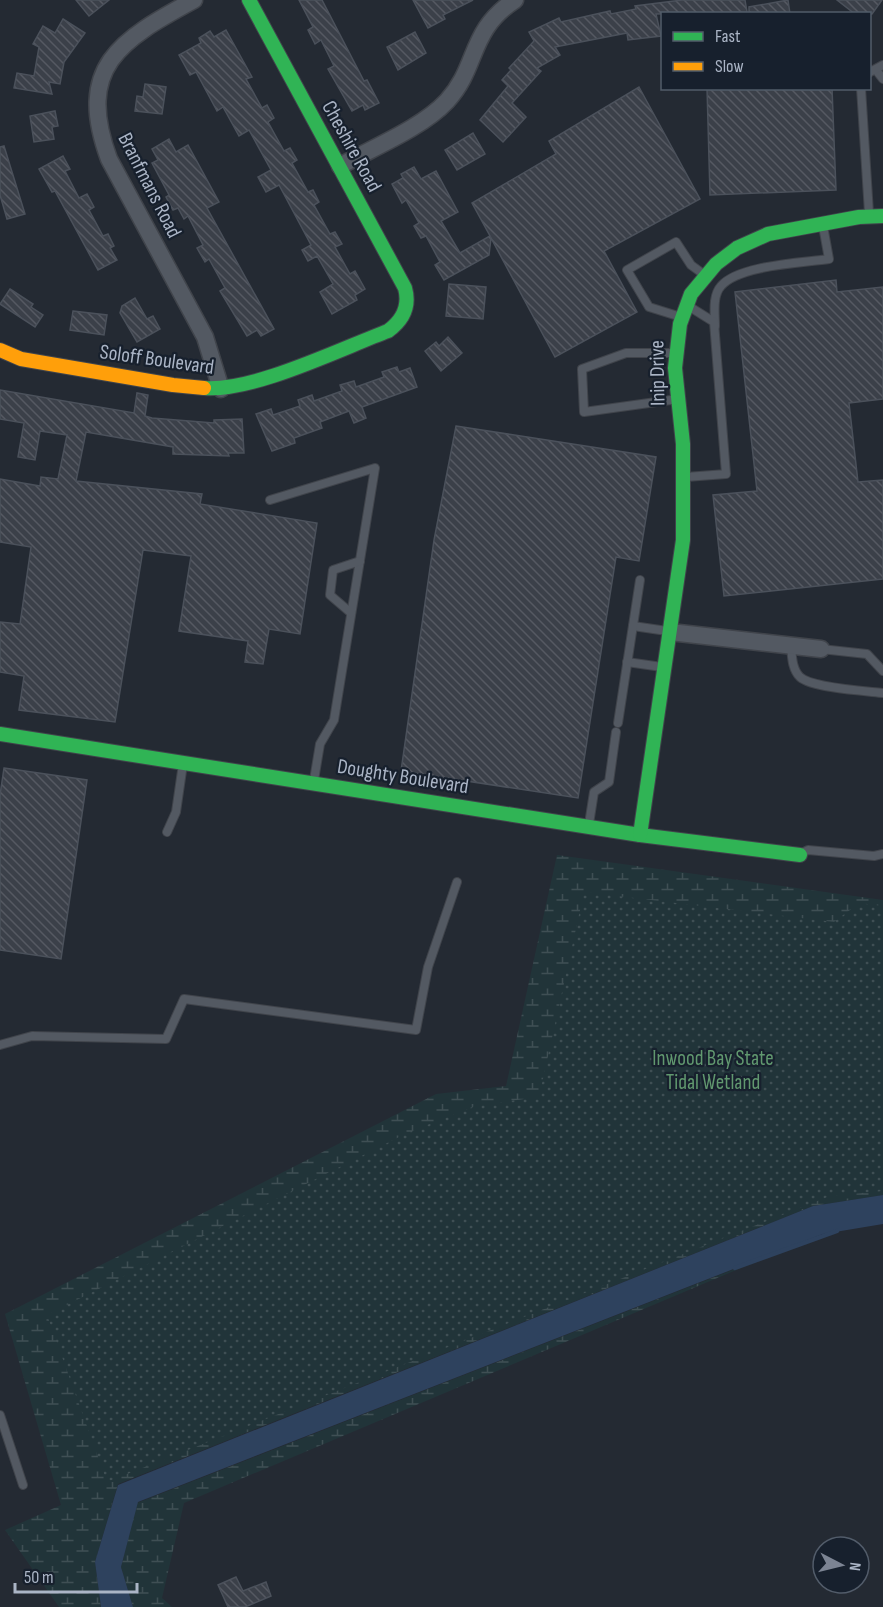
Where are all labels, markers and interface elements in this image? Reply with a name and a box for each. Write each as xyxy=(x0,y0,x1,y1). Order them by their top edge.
legend xyxy=(661,12,871,90)
text: Fast xyxy=(715,26,741,47)
text: Slow xyxy=(715,56,744,77)
street label: Cheshire Road xyxy=(316,96,387,196)
street label: Branfmans Road xyxy=(112,128,187,242)
street label: Soloff Boulevard xyxy=(98,339,216,380)
street label: Inip Drive xyxy=(644,340,671,406)
street label: Doughty Boulevard xyxy=(335,754,470,799)
park label: Inwood Bay State Tidal Wetland xyxy=(652,1046,774,1095)
north arrow xyxy=(811,1535,871,1595)
scale bar xyxy=(15,1556,136,1594)
text: N xyxy=(844,1561,864,1572)
text: 50 m xyxy=(24,1567,54,1588)

